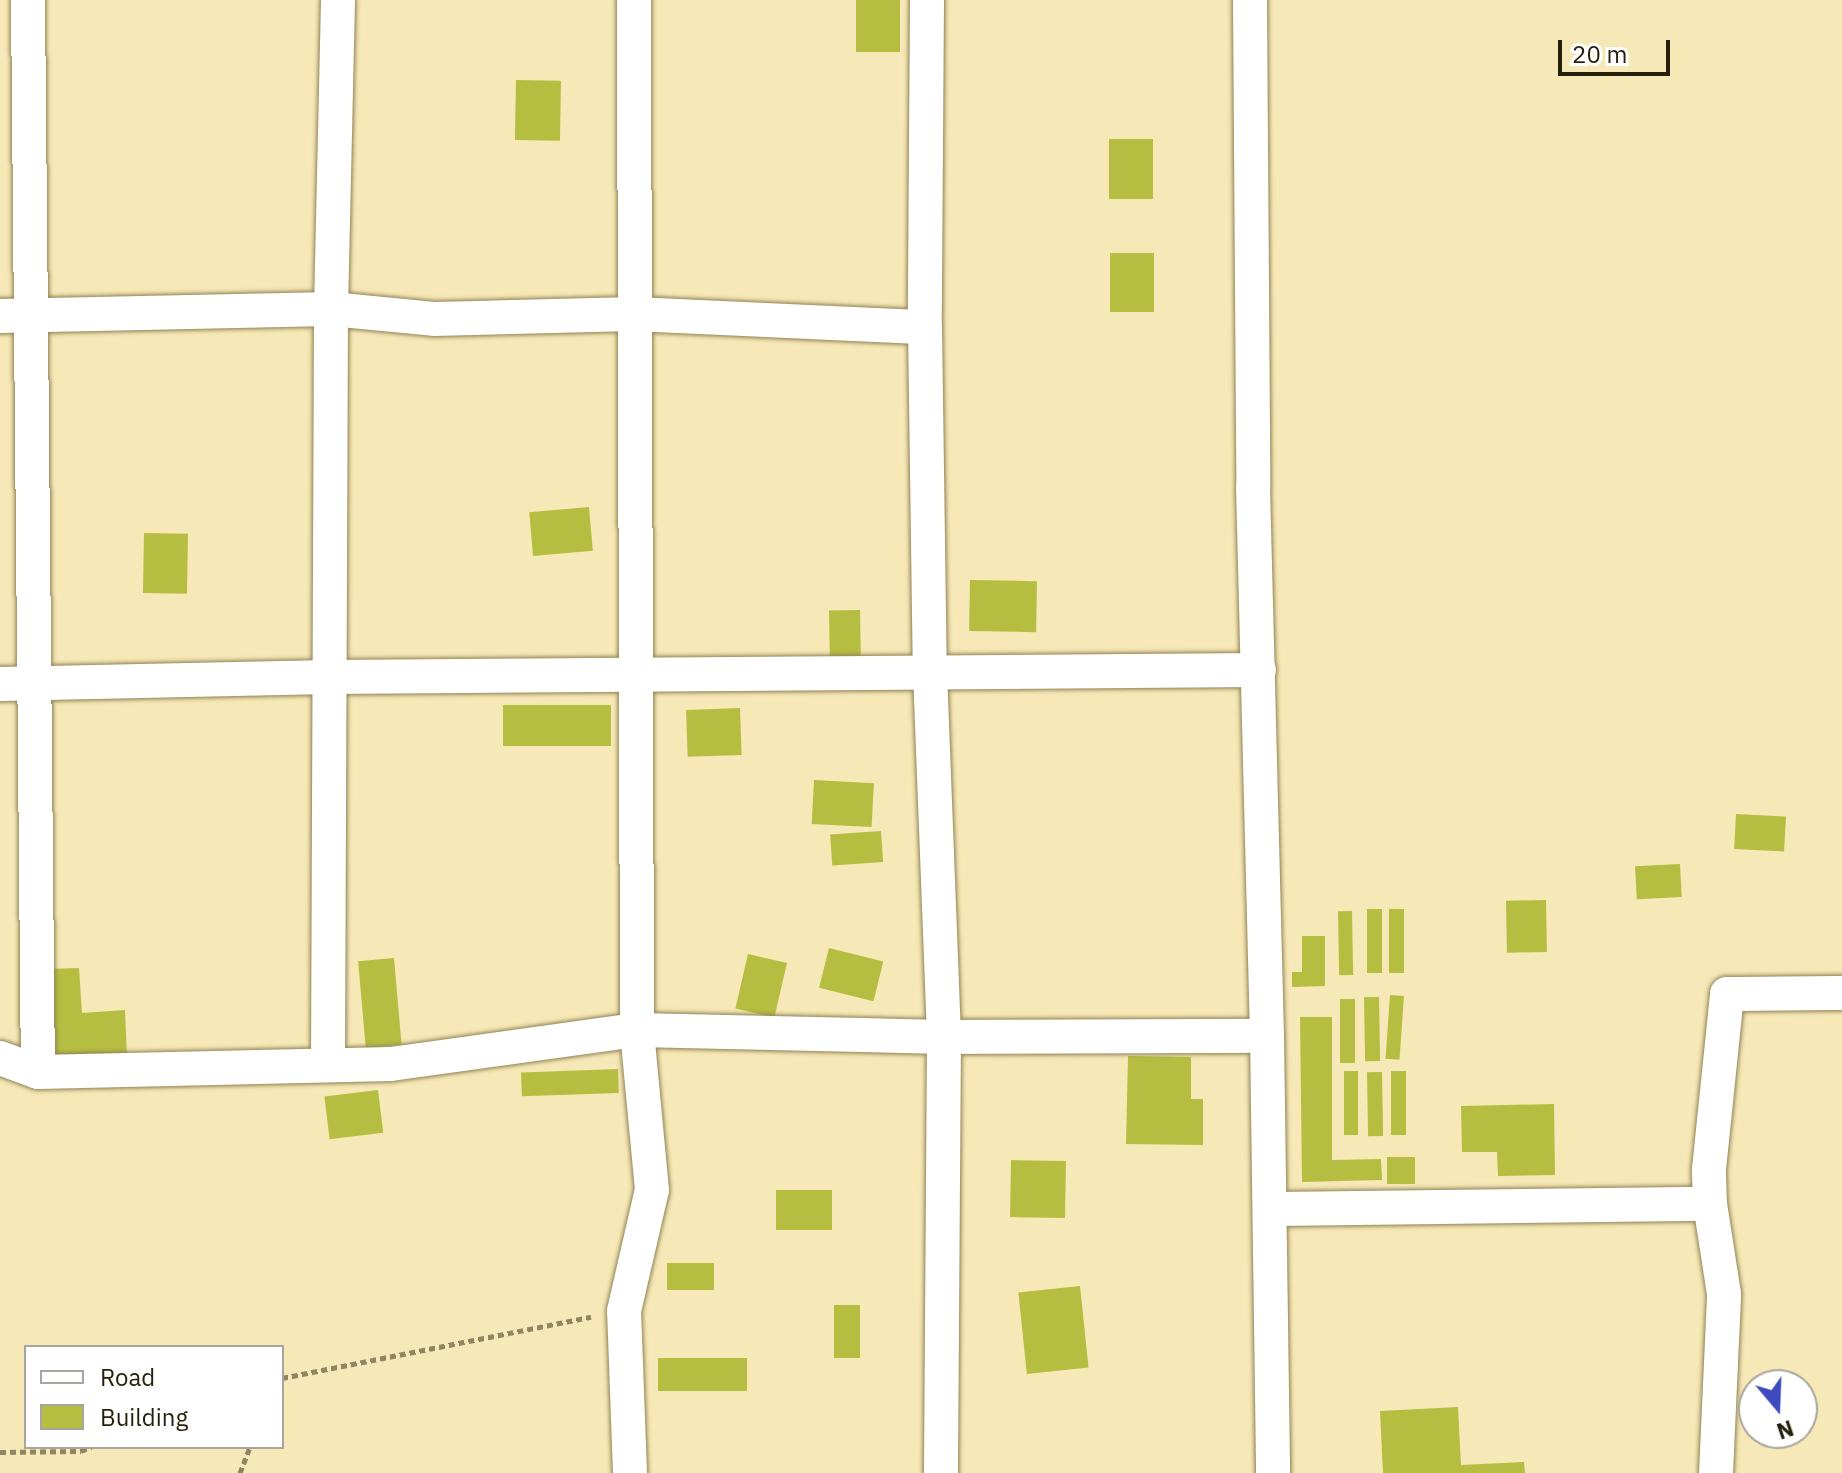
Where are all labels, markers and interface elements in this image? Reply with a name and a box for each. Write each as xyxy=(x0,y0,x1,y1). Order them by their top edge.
scale bar xyxy=(1562,24,1674,74)
text: 20 m xyxy=(1572,38,1627,70)
legend xyxy=(24,1345,284,1449)
text: Road xyxy=(100,1361,155,1393)
north arrow xyxy=(1738,1369,1818,1449)
text: Building xyxy=(100,1401,188,1433)
text: N xyxy=(1773,1414,1798,1447)

